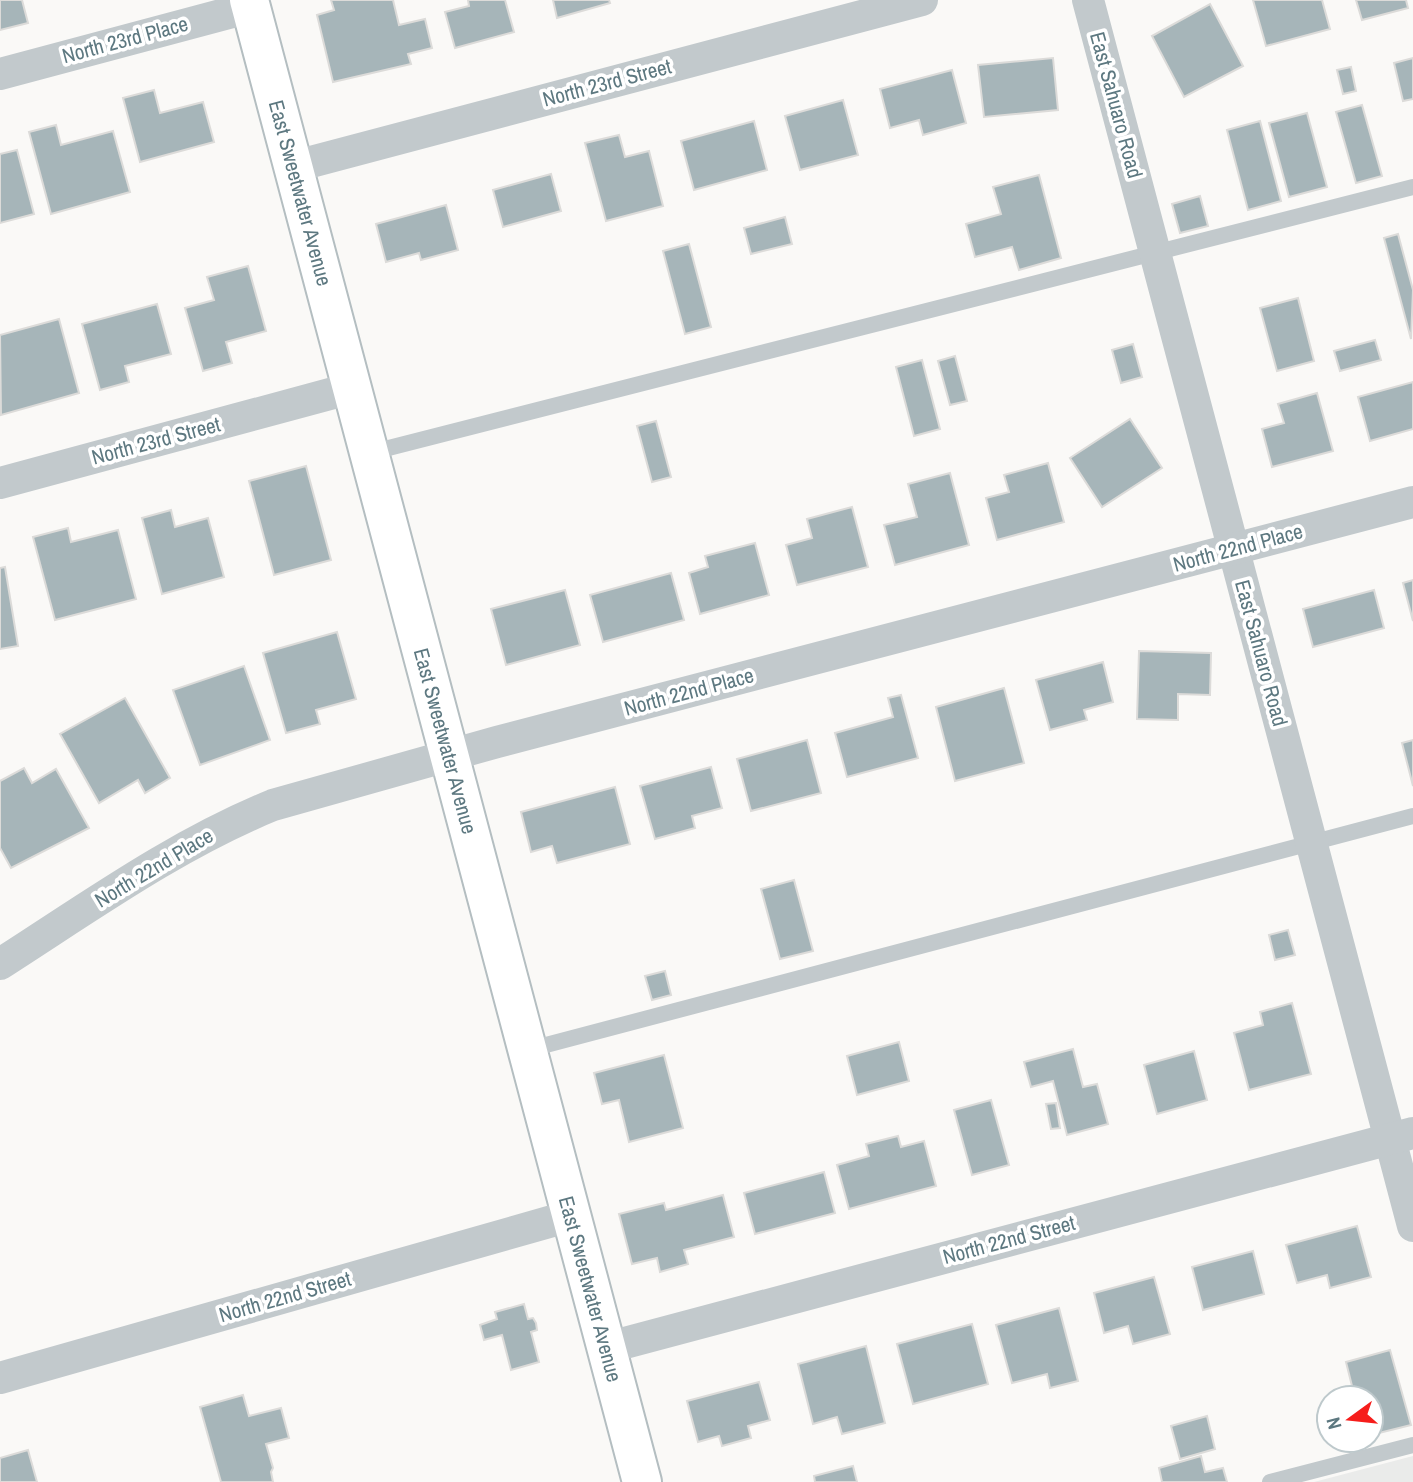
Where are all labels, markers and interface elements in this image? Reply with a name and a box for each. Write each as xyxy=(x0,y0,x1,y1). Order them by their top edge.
street label: North 23rd Place xyxy=(59,9,191,70)
street label: East Sahuaro Road xyxy=(1083,29,1150,181)
street label: North 23rd Street xyxy=(539,51,675,114)
street label: East Sweetwater Avenue xyxy=(262,97,339,289)
street label: North 23rd Street xyxy=(88,409,224,472)
street label: North 22nd Place xyxy=(1170,516,1306,579)
street label: East Sahuaro Road xyxy=(1228,577,1295,729)
street label: East Sweetwater Avenue xyxy=(407,645,484,837)
street label: North 22nd Place xyxy=(621,660,757,723)
street label: North 22nd Place xyxy=(89,821,218,914)
street label: East Sweetwater Avenue xyxy=(552,1193,629,1385)
street label: North 22nd Street xyxy=(939,1208,1078,1271)
street label: North 22nd Street xyxy=(216,1264,354,1329)
north arrow xyxy=(1315,1384,1385,1454)
text: N xyxy=(1320,1415,1348,1432)

